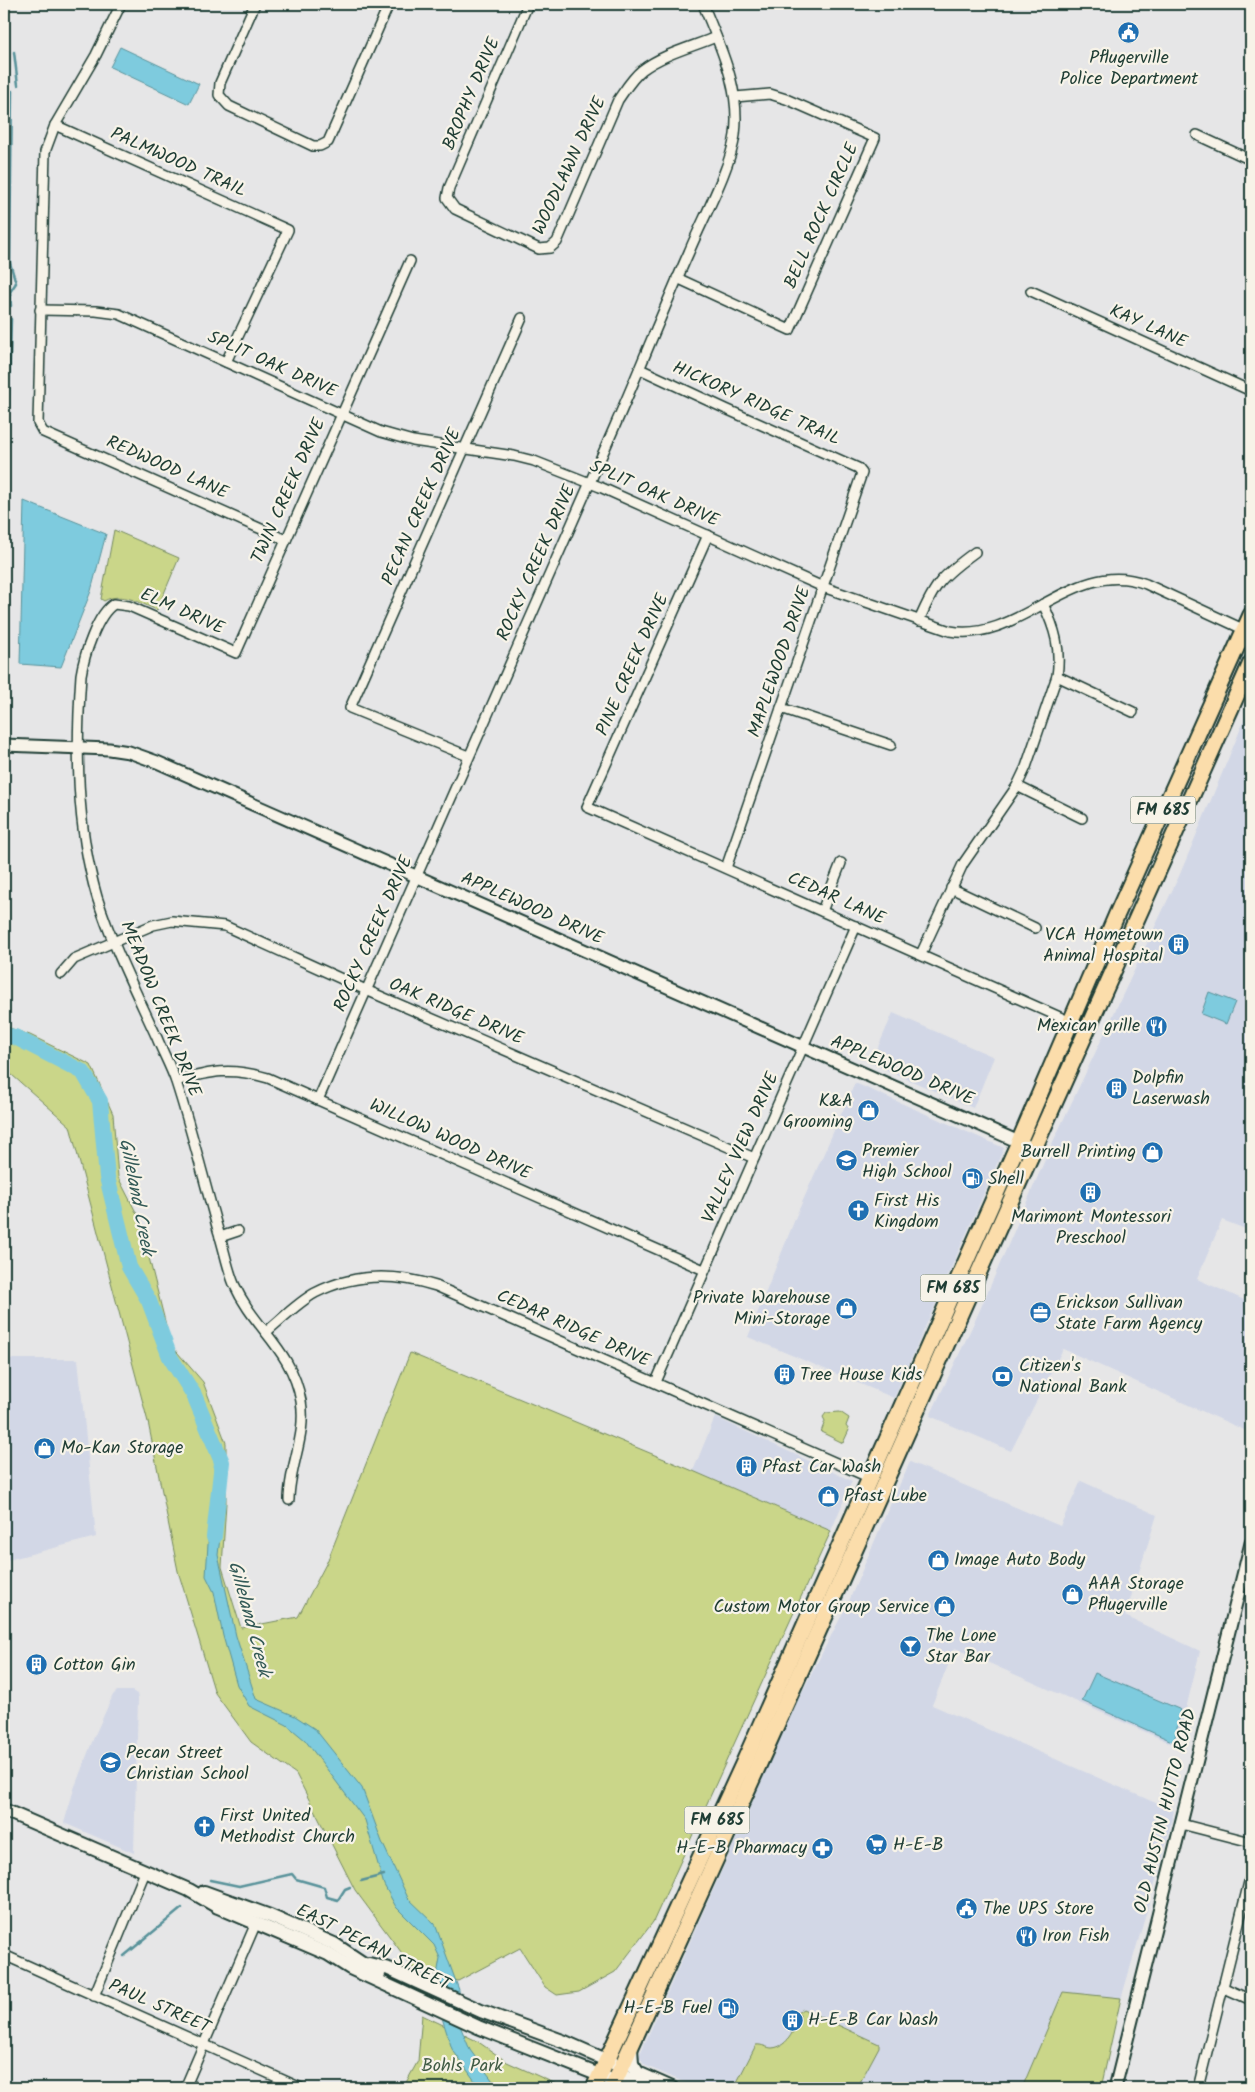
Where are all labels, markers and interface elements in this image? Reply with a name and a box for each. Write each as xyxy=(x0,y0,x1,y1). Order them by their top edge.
public building icon: Pflugerville Police Department xyxy=(1117,21,1141,45)
street label: BROPHY DRIVE xyxy=(435,33,509,155)
place label: Pflugerville Police Department xyxy=(1060,44,1199,94)
street label: WOODLAWN DRIVE xyxy=(525,92,615,240)
street label: PALMWOOD TRAIL xyxy=(105,120,251,206)
street label: BELL ROCK CIRCLE xyxy=(777,138,867,294)
street label: KAY LANE xyxy=(1104,297,1192,357)
street label: SPLIT OAK DRIVE xyxy=(203,323,342,407)
street label: HICKORY RIDGE TRAIL xyxy=(667,354,845,454)
street label: TWIN CREEK DRIVE xyxy=(244,413,334,568)
street label: PECAN CREEK DRIVE xyxy=(374,423,470,590)
street label: REDWOOD LANE xyxy=(101,428,233,508)
street label: SPLIT OAK DRIVE xyxy=(585,452,724,536)
street label: ROCKY CREEK DRIVE xyxy=(489,480,585,646)
street label: ELM DRIVE xyxy=(135,581,229,644)
street label: MAPLEWOOD DRIVE xyxy=(741,582,820,741)
street label: PINE CREEK DRIVE xyxy=(589,589,678,741)
road number: FM 685 xyxy=(1130,796,1196,824)
street label: ROCKY CREEK DRIVE xyxy=(326,851,422,1017)
street label: CEDAR LANE xyxy=(782,864,890,934)
street label: APPLEWOOD DRIVE xyxy=(456,865,608,954)
street label: MEADOW CREEK DRIVE xyxy=(111,917,209,1102)
place label: VCA Hometown Animal Hospital xyxy=(1043,921,1164,971)
building icon: VCA Hometown Animal Hospital xyxy=(1167,933,1191,957)
street label: OAK RIDGE DRIVE xyxy=(384,971,528,1054)
place label: Mexican grille xyxy=(1037,1012,1140,1041)
restaurant icon: Mexican grille xyxy=(1144,1014,1168,1038)
street label: APPLEWOOD DRIVE xyxy=(826,1028,979,1115)
place label: Dolpfin Laserwash xyxy=(1132,1064,1210,1114)
street label: VALLEY VIEW DRIVE xyxy=(695,1067,788,1228)
building icon: Dolpfin Laserwash xyxy=(1104,1076,1128,1100)
place label: K&A Grooming xyxy=(783,1087,853,1137)
street label: WILLOW WOOD DRIVE xyxy=(364,1091,536,1189)
shop icon: K&A Grooming xyxy=(857,1099,881,1123)
water label: Gilleland Creek xyxy=(110,1136,163,1261)
place label: Premier High School xyxy=(862,1137,952,1187)
place label: Burrell Printing xyxy=(1021,1138,1136,1167)
shop icon: Burrell Printing xyxy=(1140,1140,1164,1164)
school or university icon: Premier High School xyxy=(834,1149,858,1173)
place label: Shell xyxy=(988,1165,1025,1194)
fuel station icon: Shell xyxy=(960,1167,984,1191)
building icon: Marimont Montessori Preschool xyxy=(1079,1180,1103,1204)
place label: First His Kingdom xyxy=(874,1187,940,1237)
church icon: First His Kingdom xyxy=(846,1199,870,1223)
place label: Marimont Montessori Preschool xyxy=(1011,1203,1172,1253)
road number: FM 685 xyxy=(920,1275,986,1302)
street label: CEDAR RIDGE DRIVE xyxy=(491,1282,655,1376)
place label: Private Warehouse Mini-Storage xyxy=(693,1284,830,1334)
place label: Erickson Sullivan State Farm Agency xyxy=(1056,1289,1203,1339)
shop icon: Private Warehouse Mini-Storage xyxy=(834,1296,858,1320)
office icon: Erickson Sullivan State Farm Agency xyxy=(1028,1301,1052,1325)
place label: Citizen's National Bank xyxy=(1019,1352,1127,1402)
place label: Tree House Kids xyxy=(800,1361,923,1390)
building icon: Tree House Kids xyxy=(772,1363,796,1387)
bank icon: Citizen's National Bank xyxy=(991,1364,1015,1388)
place label: Mo-Kan Storage xyxy=(61,1434,183,1463)
shop icon: Mo-Kan Storage xyxy=(33,1436,57,1460)
place label: Pfast Car Wash xyxy=(762,1453,881,1482)
building icon: Pfast Car Wash xyxy=(734,1455,758,1479)
place label: Pfast Lube xyxy=(844,1482,927,1511)
shop icon: Pfast Lube xyxy=(816,1484,840,1508)
place label: Image Auto Body xyxy=(954,1546,1086,1575)
shop icon: Image Auto Body xyxy=(926,1548,950,1572)
water label: Gilleland Creek xyxy=(219,1558,280,1683)
place label: AAA Storage Pflugerville xyxy=(1088,1570,1184,1620)
shop icon: AAA Storage Pflugerville xyxy=(1060,1582,1084,1606)
place label: Custom Motor Group Service xyxy=(713,1593,929,1622)
shop icon: Custom Motor Group Service xyxy=(933,1595,957,1619)
place label: The Lone Star Bar xyxy=(926,1622,996,1672)
bar icon: The Lone Star Bar xyxy=(898,1634,922,1658)
place label: Cotton Gin xyxy=(53,1651,136,1680)
building icon: Cotton Gin xyxy=(25,1653,49,1677)
street label: OLD AUSTIN HUTTO ROAD xyxy=(1127,1705,1206,1916)
place label: Pecan Street Christian School xyxy=(126,1739,249,1789)
school or university icon: Pecan Street Christian School xyxy=(98,1751,122,1775)
place label: First United Methodist Church xyxy=(220,1802,355,1852)
road number: FM 685 xyxy=(684,1806,750,1834)
church icon: First United Methodist Church xyxy=(192,1814,216,1838)
place label: H-E-B xyxy=(893,1831,944,1860)
supermarket icon: H-E-B xyxy=(865,1833,889,1857)
place label: H-E-B Pharmacy xyxy=(676,1834,808,1863)
pharmacy icon: H-E-B Pharmacy xyxy=(811,1836,835,1860)
place label: The UPS Store xyxy=(983,1895,1094,1924)
street label: EAST PECAN STREET xyxy=(291,1897,456,2000)
public building icon: The UPS Store xyxy=(955,1897,979,1921)
place label: Iron Fish xyxy=(1042,1922,1110,1951)
restaurant icon: Iron Fish xyxy=(1014,1924,1038,1948)
street label: PAUL STREET xyxy=(103,1972,216,2043)
place label: H-E-B Fuel xyxy=(624,1994,713,2023)
fuel station icon: H-E-B Fuel xyxy=(716,1996,740,2020)
place label: H-E-B Car Wash xyxy=(808,2006,938,2035)
building icon: H-E-B Car Wash xyxy=(780,2008,804,2032)
park label: Bohls Park xyxy=(421,2052,503,2081)

